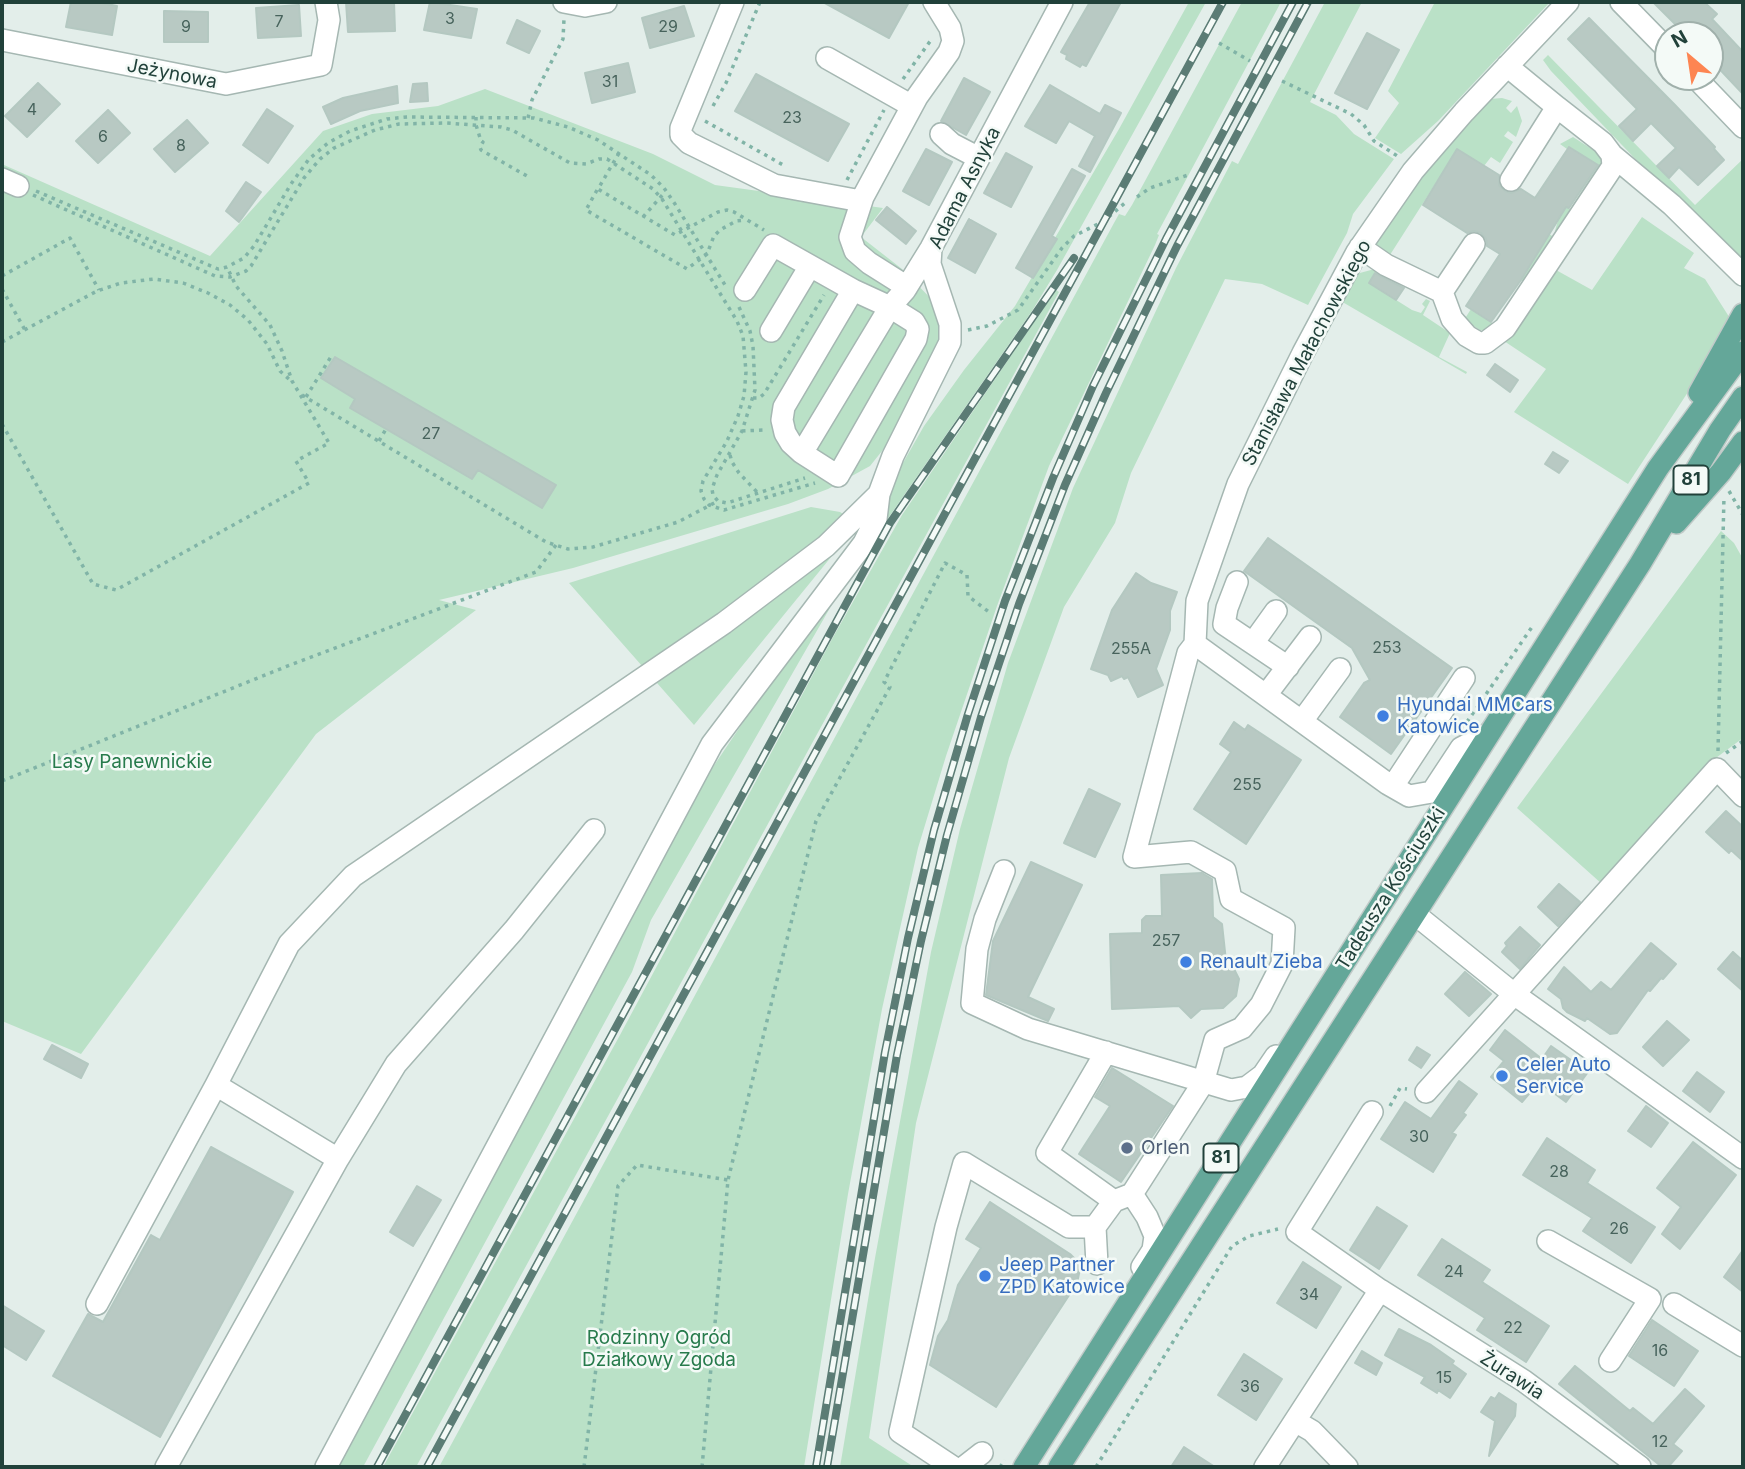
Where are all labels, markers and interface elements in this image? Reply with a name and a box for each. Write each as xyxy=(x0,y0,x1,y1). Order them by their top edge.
house number: 3 xyxy=(445,9,455,29)
house number: 7 xyxy=(274,12,284,32)
house number: 9 xyxy=(181,17,191,37)
house number: 29 xyxy=(658,17,678,37)
north arrow xyxy=(1654,21,1724,91)
text: N xyxy=(1668,25,1691,53)
street label: Jeżynowa xyxy=(125,54,219,94)
house number: 31 xyxy=(602,72,618,92)
house number: 4 xyxy=(27,100,37,120)
house number: 23 xyxy=(782,108,802,128)
street label: Adama Asnyka xyxy=(924,123,1006,253)
house number: 6 xyxy=(98,127,108,147)
house number: 8 xyxy=(176,136,186,156)
street label: Stanisława Małachowskiego xyxy=(1238,236,1376,470)
house number: 27 xyxy=(422,424,440,444)
road number: 81 xyxy=(1674,466,1708,494)
house number: 253 xyxy=(1372,638,1402,658)
house number: 255A xyxy=(1111,639,1151,659)
place label: Hyundai MMCars Katowice xyxy=(1397,694,1553,738)
marker: Hyundai MMCars Katowice xyxy=(1375,708,1391,724)
park label: Lasy Panewnickie xyxy=(52,751,212,773)
house number: 255 xyxy=(1232,775,1262,795)
street label: Tadeusza Kościuszki xyxy=(1332,803,1450,975)
house number: 257 xyxy=(1152,931,1180,951)
place label: Renault Zieba xyxy=(1200,951,1323,973)
marker: Renault Zieba xyxy=(1178,954,1194,970)
place label: Celer Auto Service xyxy=(1516,1054,1611,1098)
marker: Celer Auto Service xyxy=(1494,1068,1510,1084)
house number: 30 xyxy=(1409,1127,1429,1147)
place label: Orlen xyxy=(1141,1137,1190,1159)
marker: Orlen xyxy=(1119,1140,1135,1156)
road number: 81 xyxy=(1204,1143,1238,1172)
house number: 28 xyxy=(1549,1162,1569,1182)
house number: 26 xyxy=(1609,1219,1629,1239)
place label: Jeep Partner ZPD Katowice xyxy=(999,1254,1125,1298)
house number: 24 xyxy=(1444,1262,1464,1282)
marker: Jeep Partner ZPD Katowice xyxy=(977,1268,993,1284)
house number: 34 xyxy=(1299,1285,1319,1305)
house number: 22 xyxy=(1503,1318,1523,1338)
park label: Rodzinny Ogród Działkowy Zgoda xyxy=(582,1327,736,1371)
house number: 16 xyxy=(1652,1341,1668,1361)
street label: Żurawia xyxy=(1476,1347,1548,1405)
house number: 15 xyxy=(1436,1368,1452,1388)
house number: 36 xyxy=(1240,1377,1260,1397)
house number: 12 xyxy=(1652,1432,1668,1452)

